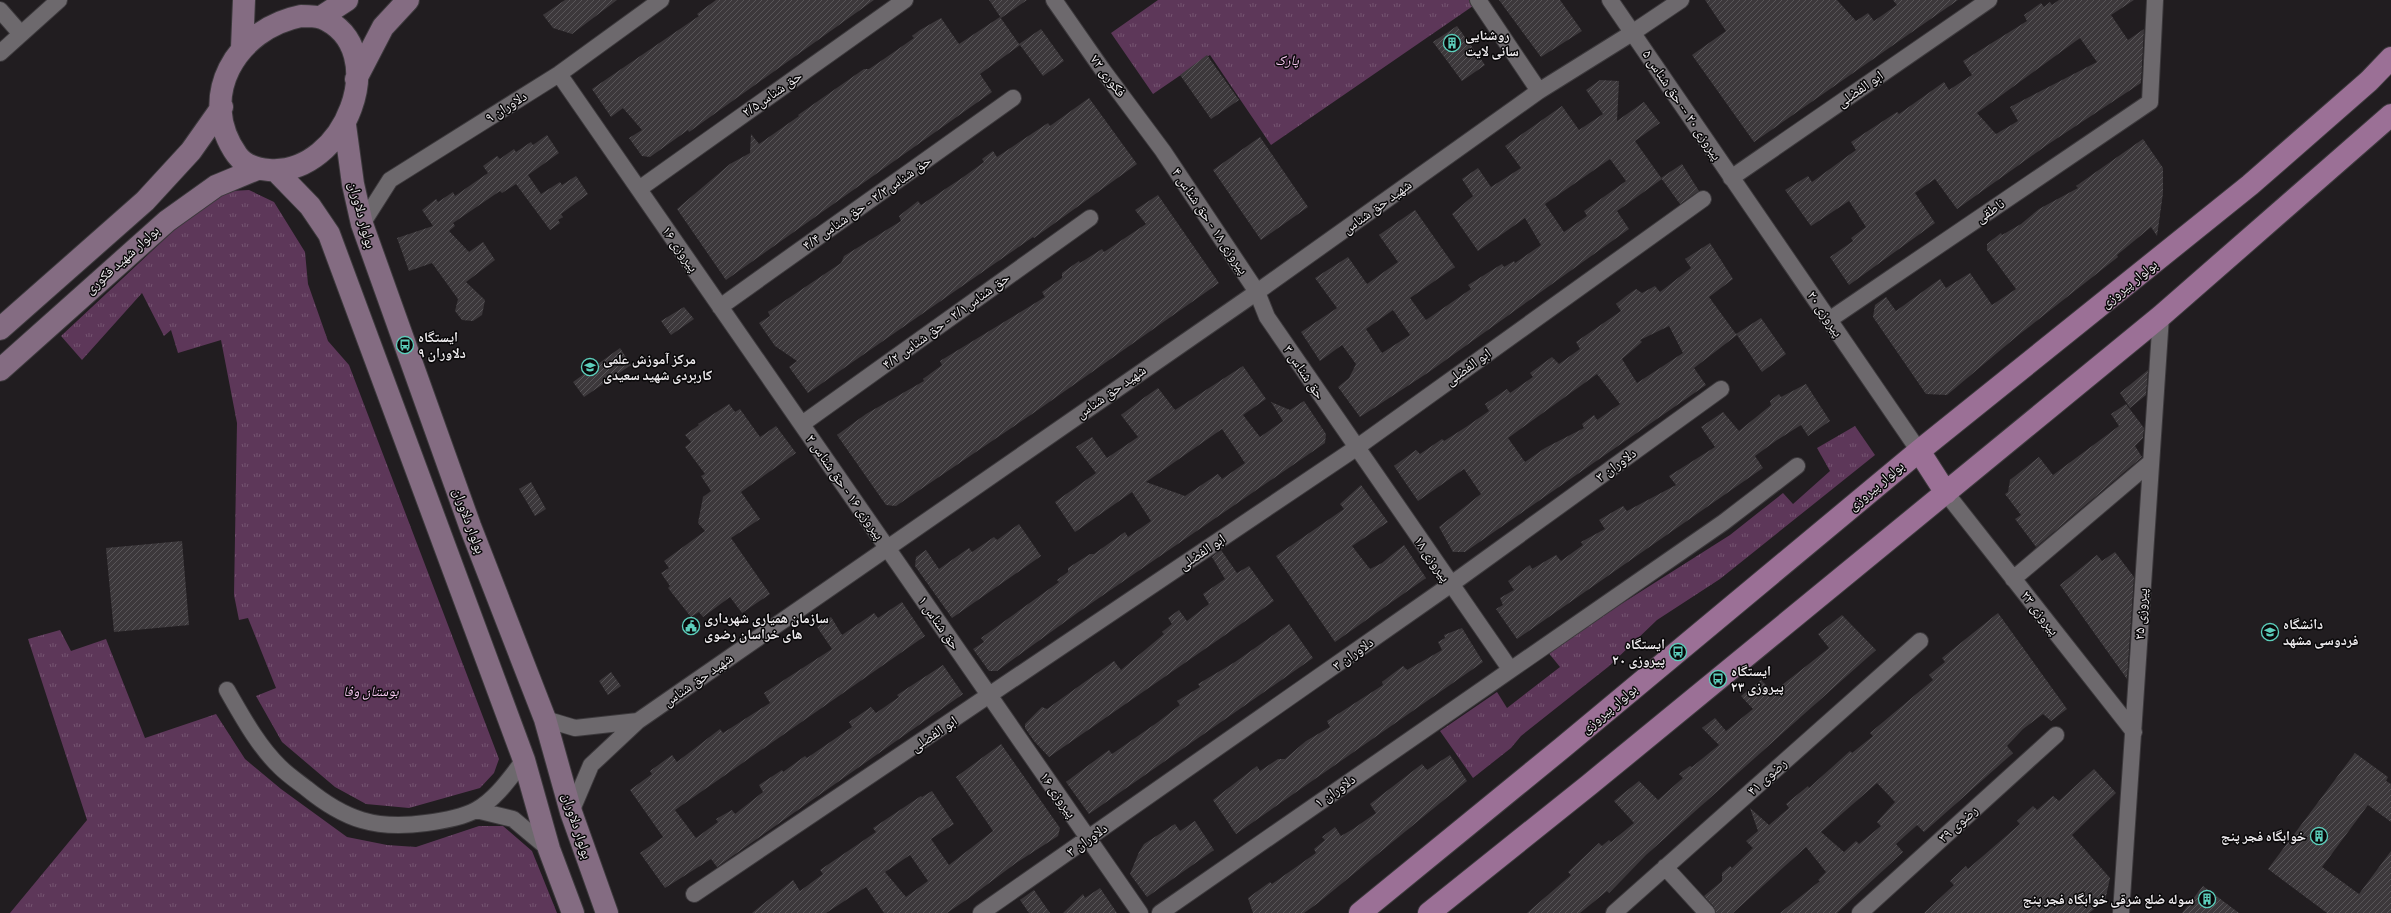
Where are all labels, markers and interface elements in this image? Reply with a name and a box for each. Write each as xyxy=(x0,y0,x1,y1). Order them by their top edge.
place label: روشنایی سانی لایت xyxy=(1465,27,1519,60)
building icon: روشنایی سانی لایت xyxy=(1442,33,1462,53)
street label: پیروزی ۲۰ -- حق شناس ۵ xyxy=(1638,47,1725,164)
street label: فکوری ۷۲ xyxy=(1087,51,1130,101)
park label: پارک xyxy=(1275,52,1299,69)
street label: حق شناس۲/۵ xyxy=(739,67,806,122)
street label: ابو الفضلی xyxy=(1834,67,1886,111)
street label: دلاوران ۹ xyxy=(482,87,530,126)
street label: حق شناس۲/۳ - حق شناس ۴/۴ xyxy=(799,152,935,255)
street label: پیروزی ۱۸ - حق شناس ۴ xyxy=(1167,165,1252,278)
street label: شهید حق شناس xyxy=(1339,176,1416,239)
street label: بولوار دلاوران xyxy=(345,180,379,250)
street label: ناطقی xyxy=(1972,195,2008,227)
street label: بولوار شهید فکوری xyxy=(81,222,163,298)
street label: پیروزی ۱۶ xyxy=(658,223,702,275)
street label: بولوار پیروزی xyxy=(2097,256,2161,312)
street label: حق شناس۲/۱ - حق شناس ۴/۲ xyxy=(879,269,1014,374)
street label: پیروزی ۲۰ xyxy=(1803,288,1847,340)
place label: ایستگاه دلاوران ۹ xyxy=(418,329,466,362)
bus stop icon: ایستگاه دلاوران ۹ xyxy=(395,335,415,355)
street label: حق شناس ۳ xyxy=(1279,342,1328,403)
street label: ابو الفضلی xyxy=(1442,345,1494,389)
place label: مرکز آموزش علمی کاربردی شهید سعیدی xyxy=(603,351,712,384)
school or university icon: مرکز آموزش علمی کاربردی شهید سعیدی xyxy=(580,357,600,377)
street label: شهید حق شناس xyxy=(1073,362,1150,423)
street label: پیروزی ۱۶ - حق شناس ۲ xyxy=(801,431,888,544)
street label: دلاوران ۳ xyxy=(1592,444,1640,485)
street label: بولوار پیروزی xyxy=(1845,458,1908,514)
street label: بولوار دلاوران xyxy=(449,486,489,556)
street label: ابو الفضلی xyxy=(1175,530,1229,574)
street label: پیروزی ۱۸ xyxy=(1410,533,1454,585)
street label: پیروزی ۲۳ xyxy=(2017,587,2063,639)
street label: پیروزی ۲۵ xyxy=(2131,587,2151,640)
street label: حق شناس ۱ xyxy=(914,593,964,654)
place label: سازمان همیاری شهرداری های خراسان رضوی xyxy=(704,610,829,643)
public building icon: سازمان همیاری شهرداری های خراسان رضوی xyxy=(681,616,701,636)
place label: دانشگاه فردوسی مشهد xyxy=(2283,616,2358,649)
school or university icon: دانشگاه فردوسی مشهد xyxy=(2260,622,2280,642)
street label: دلاوران ۳ xyxy=(1329,634,1377,674)
place label: ایستگاه پیروزی ۲۰ xyxy=(1612,636,1665,669)
bus stop icon: ایستگاه پیروزی ۲۰ xyxy=(1668,642,1688,662)
street label: شهید حق شناس xyxy=(660,650,737,711)
place label: ایستگاه پیروزی ۲۳ xyxy=(1731,663,1784,696)
bus stop icon: ایستگاه پیروزی ۲۳ xyxy=(1708,669,1728,689)
street label: بولوار پیروزی xyxy=(1578,681,1641,737)
park label: بوستان وفا xyxy=(343,683,399,700)
street label: ابو الفضلی xyxy=(907,712,961,756)
street label: رضوی ۴۱ xyxy=(1744,755,1790,799)
street label: پیروزی ۱۶ xyxy=(1036,769,1080,821)
street label: دلاوران ۱ xyxy=(1311,771,1359,811)
street label: بولوار دلاوران xyxy=(558,791,596,861)
street label: رضوی ۳۹ xyxy=(1935,802,1981,846)
street label: دلاوران ۳ xyxy=(1063,820,1111,860)
building icon: خوابگاه فجر پنج xyxy=(2309,826,2329,846)
place label: خوابگاه فجر پنج xyxy=(2221,828,2306,845)
building icon: سوله ضلع شرقی خوابگاه فجر پنج xyxy=(2197,889,2217,909)
place label: سوله ضلع شرقی خوابگاه فجر پنج xyxy=(2023,891,2194,909)

